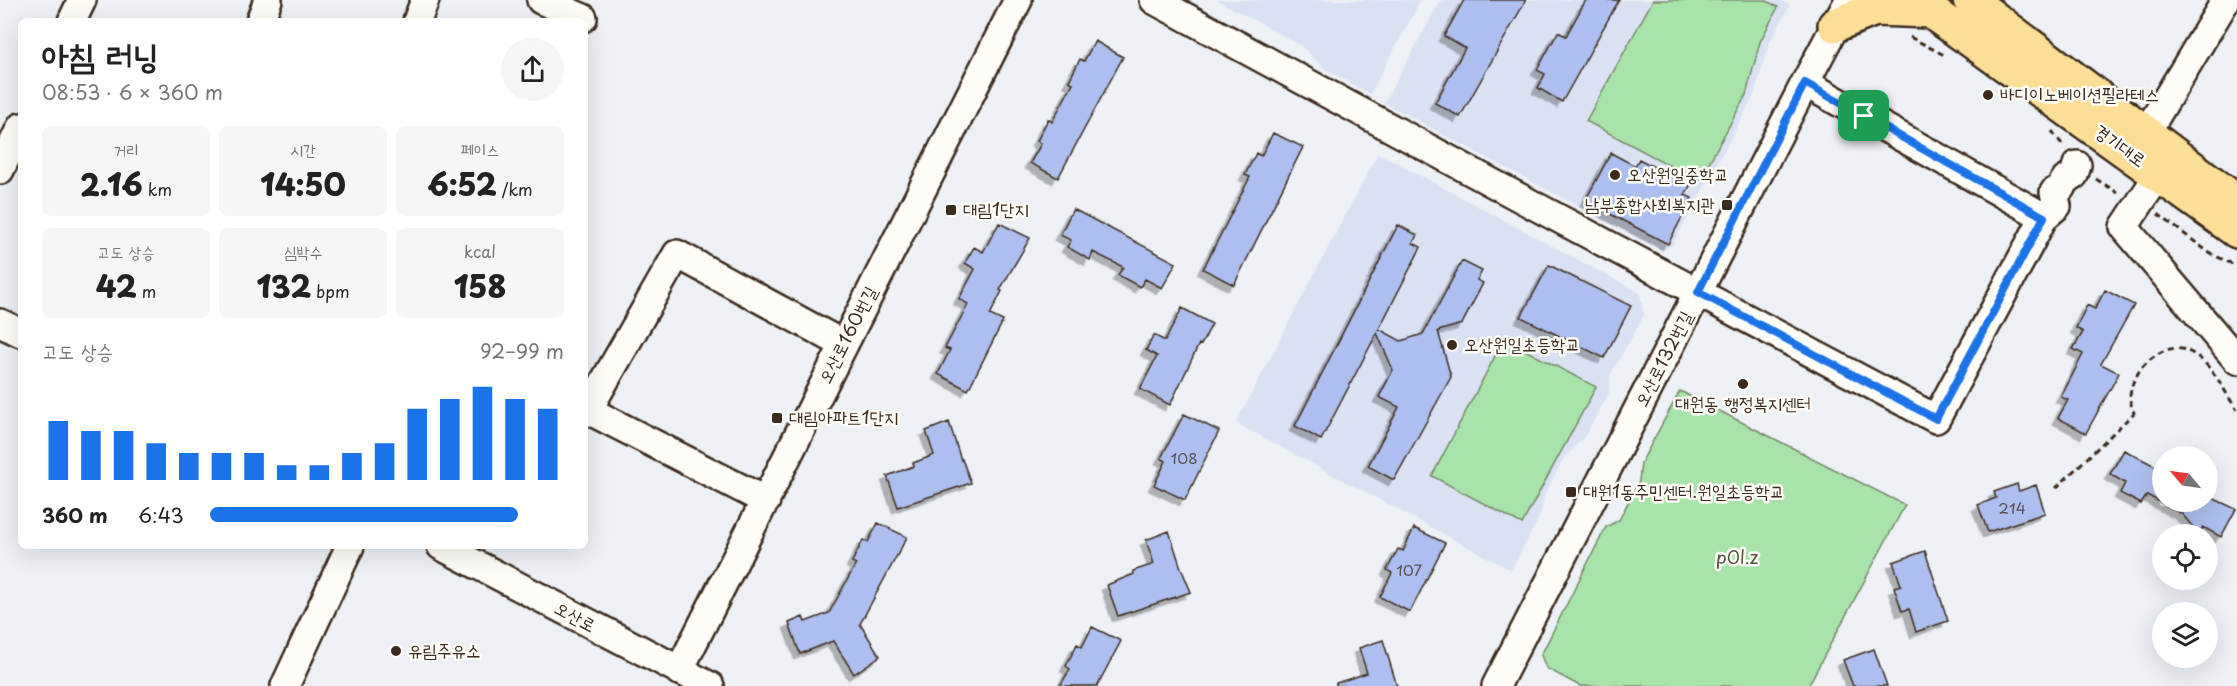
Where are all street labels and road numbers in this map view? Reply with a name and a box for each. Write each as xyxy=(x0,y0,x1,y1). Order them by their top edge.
street label: 경기대로 xyxy=(2090,117,2152,173)
street label: 오산로160번길 xyxy=(811,280,883,388)
street label: 오산로132번길 xyxy=(1627,305,1699,411)
street label: 오산로 xyxy=(550,594,601,638)

